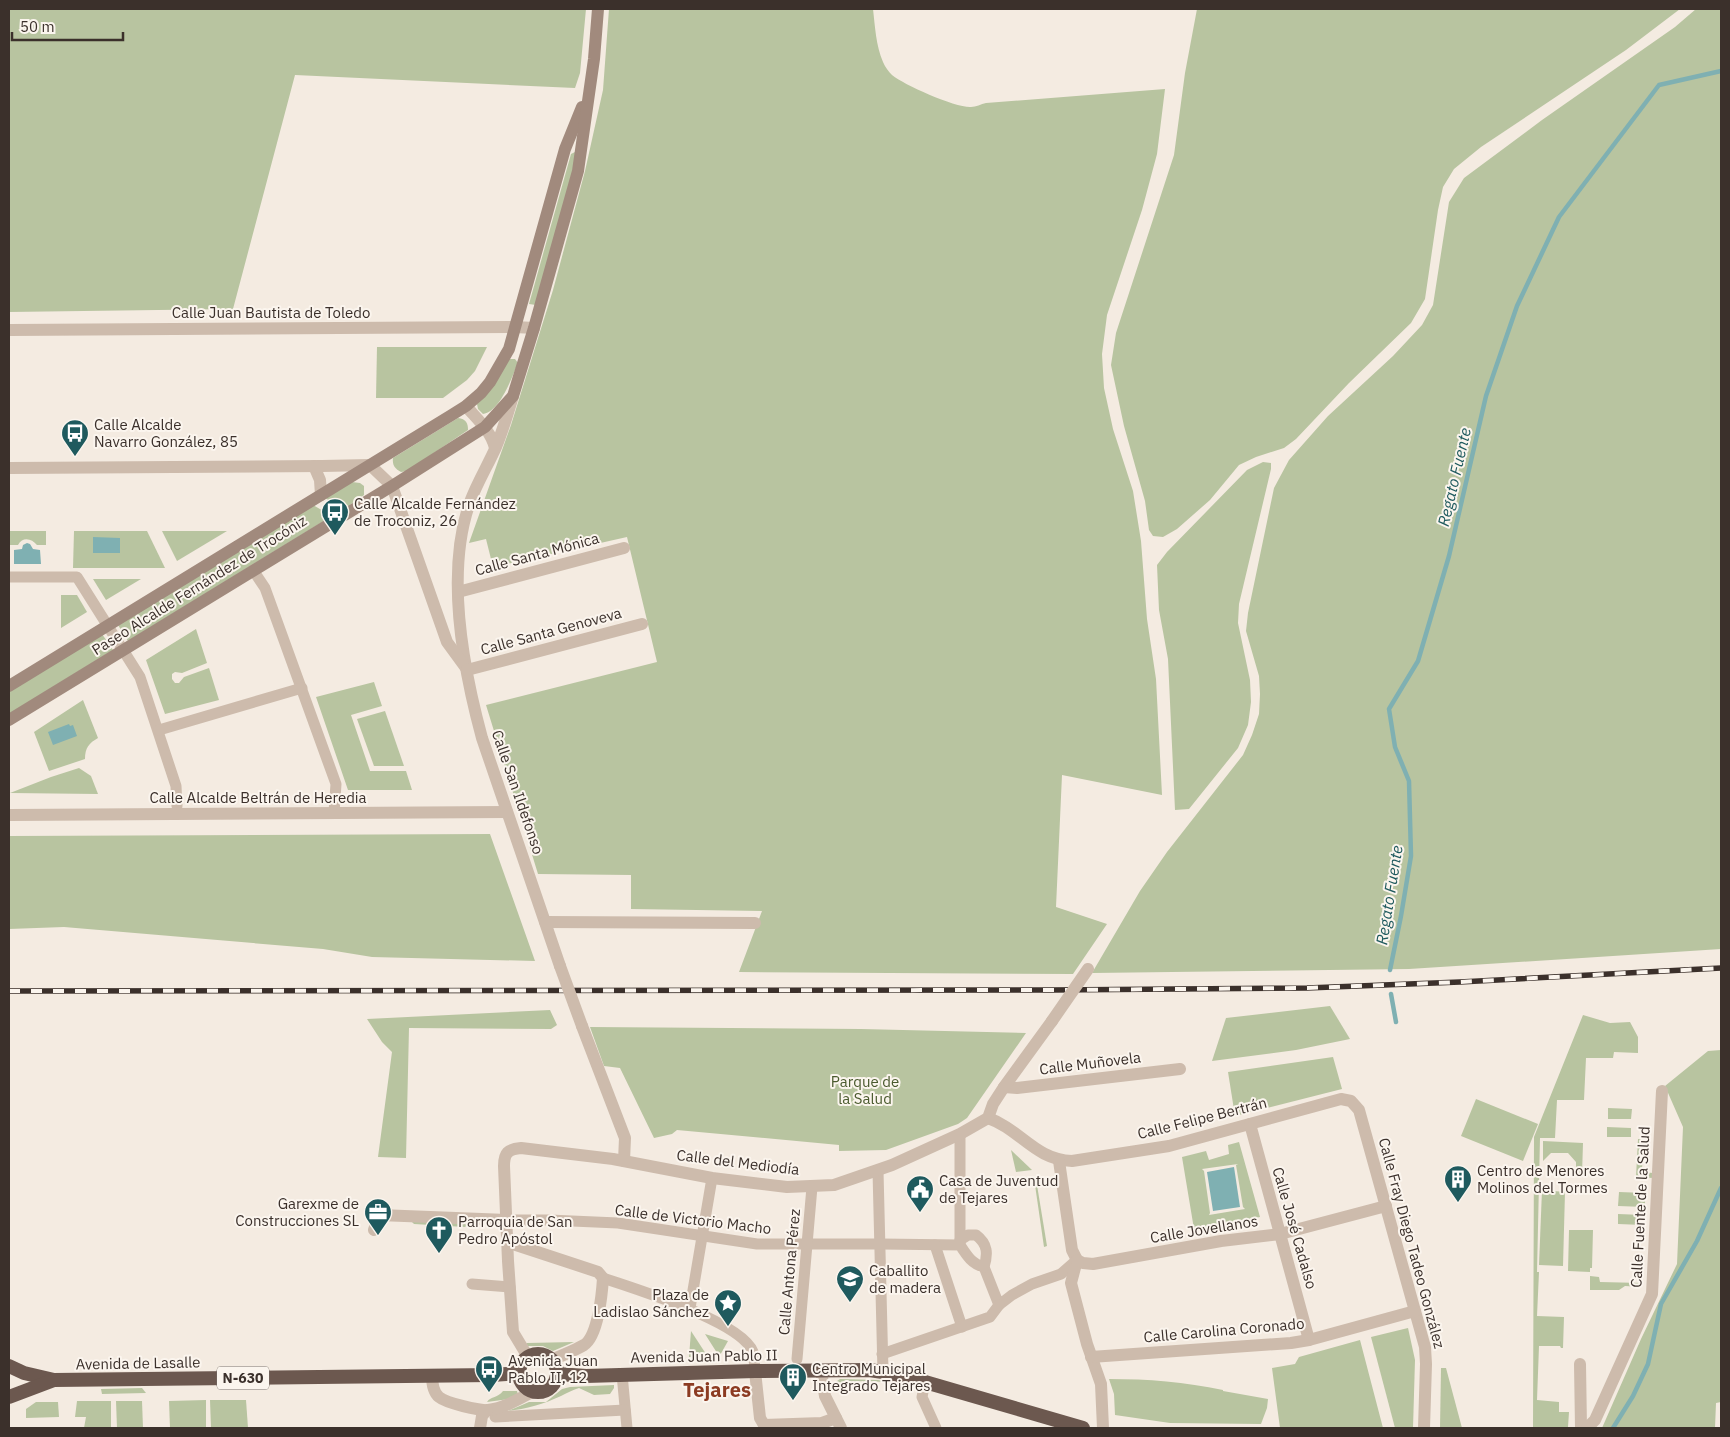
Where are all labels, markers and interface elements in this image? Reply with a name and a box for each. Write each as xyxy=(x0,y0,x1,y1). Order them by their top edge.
scale bar xyxy=(12,10,124,42)
text: 50 m xyxy=(20,17,55,36)
street label: Calle Juan Bautista de Toledo xyxy=(172,303,370,322)
place label: Calle Alcalde Navarro González, 85 xyxy=(94,415,238,451)
bus stop icon: Calle Alcalde Navarro González, 85 xyxy=(60,418,90,457)
water label: Regato Fuente xyxy=(1433,426,1475,528)
place label: Calle Alcalde Fernández de Troconiz, 26 xyxy=(354,494,516,530)
bus stop icon: Calle Alcalde Fernández de Troconiz, 26 xyxy=(320,497,350,536)
street label: Paseo Alcalde Fernández de Trocóniz xyxy=(88,511,310,659)
street label: Calle Santa Mónica xyxy=(473,528,601,580)
street label: Calle Santa Genoveva xyxy=(478,603,624,659)
street label: Calle San Ildefonso xyxy=(488,727,548,857)
street label: Calle Alcalde Beltrán de Heredia xyxy=(149,788,367,807)
water label: Regato Fuente xyxy=(1371,844,1407,946)
street label: Calle Muñovela xyxy=(1038,1047,1142,1079)
park label: Parque de la Salud xyxy=(831,1072,899,1108)
street label: Calle Felipe Bertrán xyxy=(1135,1093,1269,1143)
street label: Calle Fuente de la Salud xyxy=(1626,1126,1654,1288)
street label: Calle Fray Diego Tadeo González xyxy=(1375,1136,1449,1351)
street label: Calle del Mediodía xyxy=(676,1145,800,1179)
place label: Centro de Menores Molinos del Tormes xyxy=(1477,1161,1608,1197)
building icon: Centro de Menores Molinos del Tormes xyxy=(1443,1164,1473,1203)
street label: Calle José Cadalso xyxy=(1268,1165,1322,1291)
place label: Casa de Juventud de Tejares xyxy=(939,1171,1058,1207)
public building icon: Casa de Juventud de Tejares xyxy=(905,1174,935,1213)
place label: Garexme de Construcciones SL xyxy=(235,1194,359,1230)
office icon: Garexme de Construcciones SL xyxy=(363,1197,393,1236)
street label: Calle de Victorio Macho xyxy=(614,1200,772,1238)
street label: Calle Antona Pérez xyxy=(774,1208,804,1336)
street label: Calle Jovellanos xyxy=(1149,1211,1259,1247)
place label: Parroquia de San Pedro Apóstol xyxy=(458,1212,573,1248)
church icon: Parroquia de San Pedro Apóstol xyxy=(424,1215,454,1254)
place label: Caballito de madera xyxy=(869,1261,941,1297)
school or university icon: Caballito de madera xyxy=(835,1264,865,1303)
place label: Plaza de Ladislao Sánchez xyxy=(593,1285,709,1321)
place icon: Plaza de Ladislao Sánchez xyxy=(713,1288,743,1327)
street label: Calle Carolina Coronado xyxy=(1143,1314,1305,1346)
street label: Avenida Juan Pablo II xyxy=(630,1345,778,1367)
place label: Avenida Juan Pablo II, 12 xyxy=(508,1351,598,1387)
street label: Avenida de Lasalle xyxy=(75,1352,201,1374)
bus stop icon: Avenida Juan Pablo II, 12 xyxy=(474,1354,504,1393)
place label: Centro Municipal Integrado Tejares xyxy=(812,1359,931,1395)
building icon: Centro Municipal Integrado Tejares xyxy=(778,1362,808,1401)
road number: N-630 xyxy=(217,1366,269,1390)
district label: Tejares xyxy=(683,1376,751,1403)

